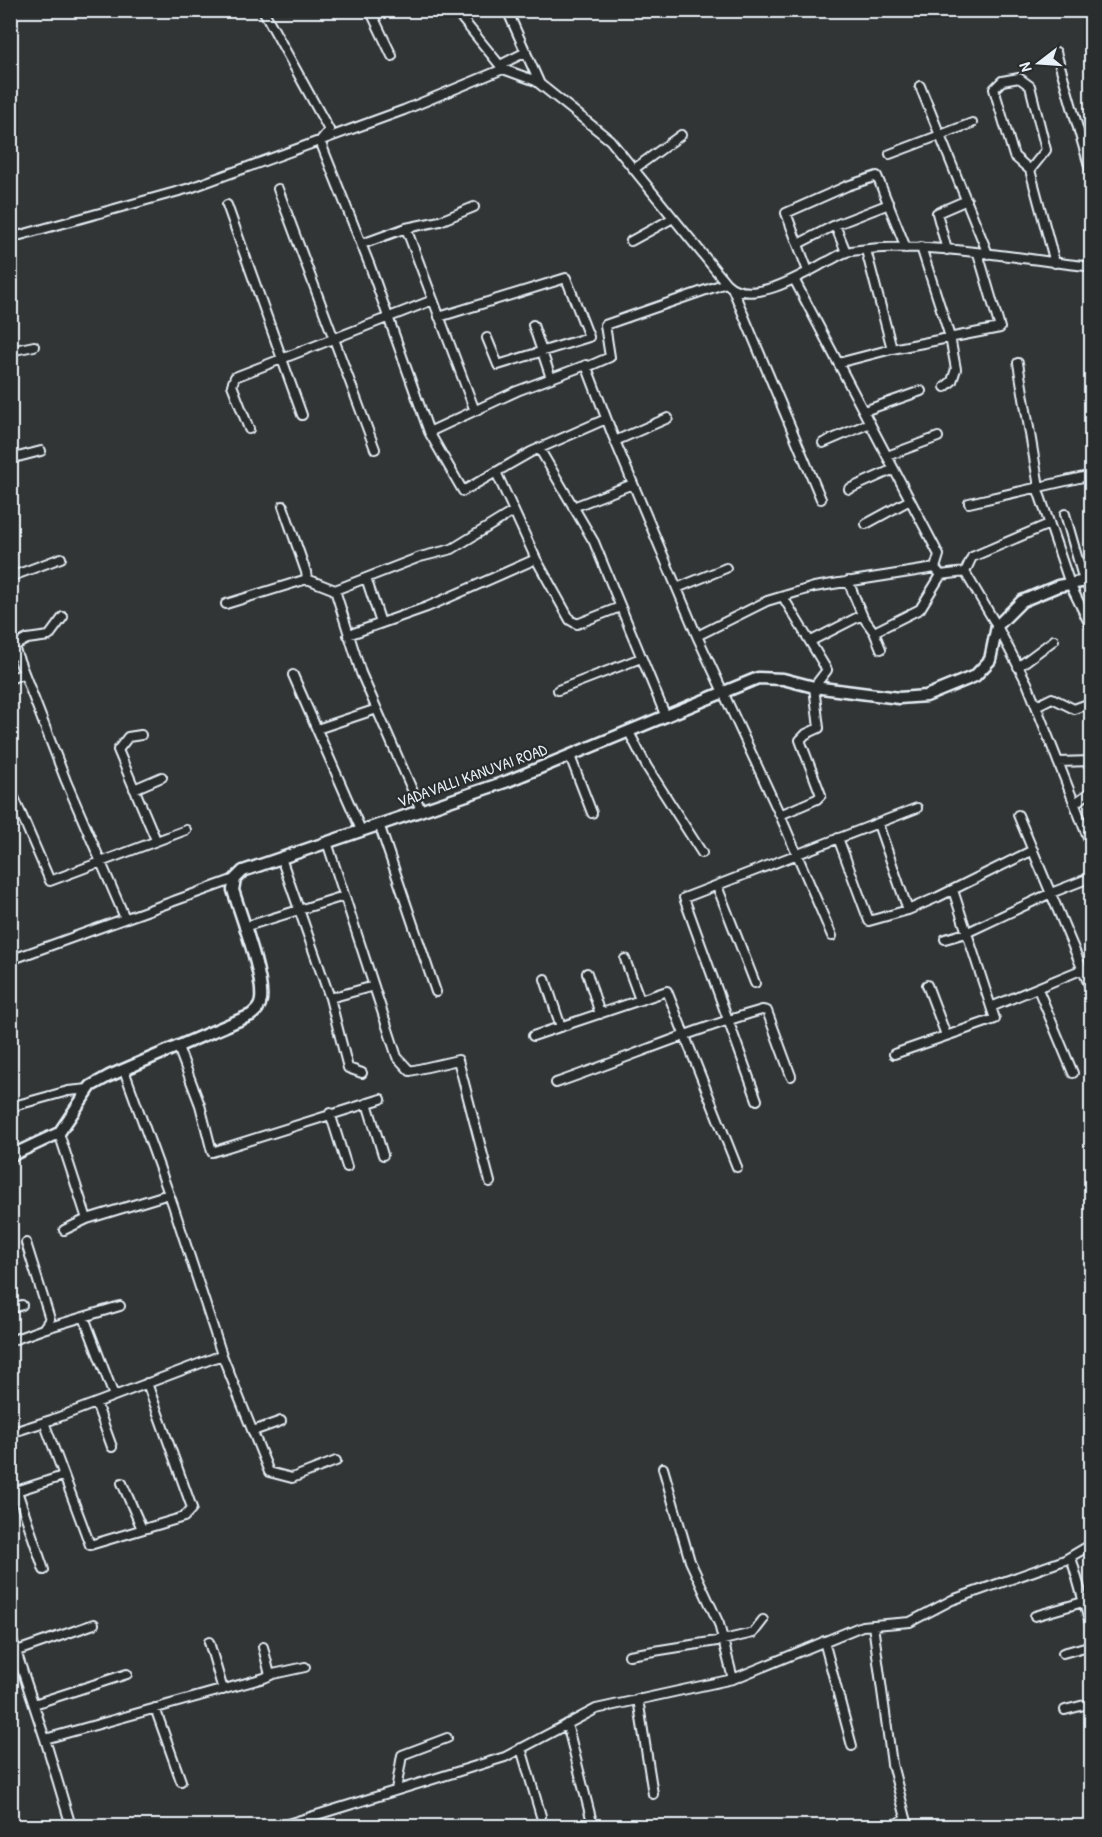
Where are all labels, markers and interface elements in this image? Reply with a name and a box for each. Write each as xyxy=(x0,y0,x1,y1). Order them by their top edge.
north arrow xyxy=(1009,33,1069,93)
text: N xyxy=(1013,60,1036,75)
street label: VADAVALLI KANUVAI ROAD xyxy=(394,738,550,812)

